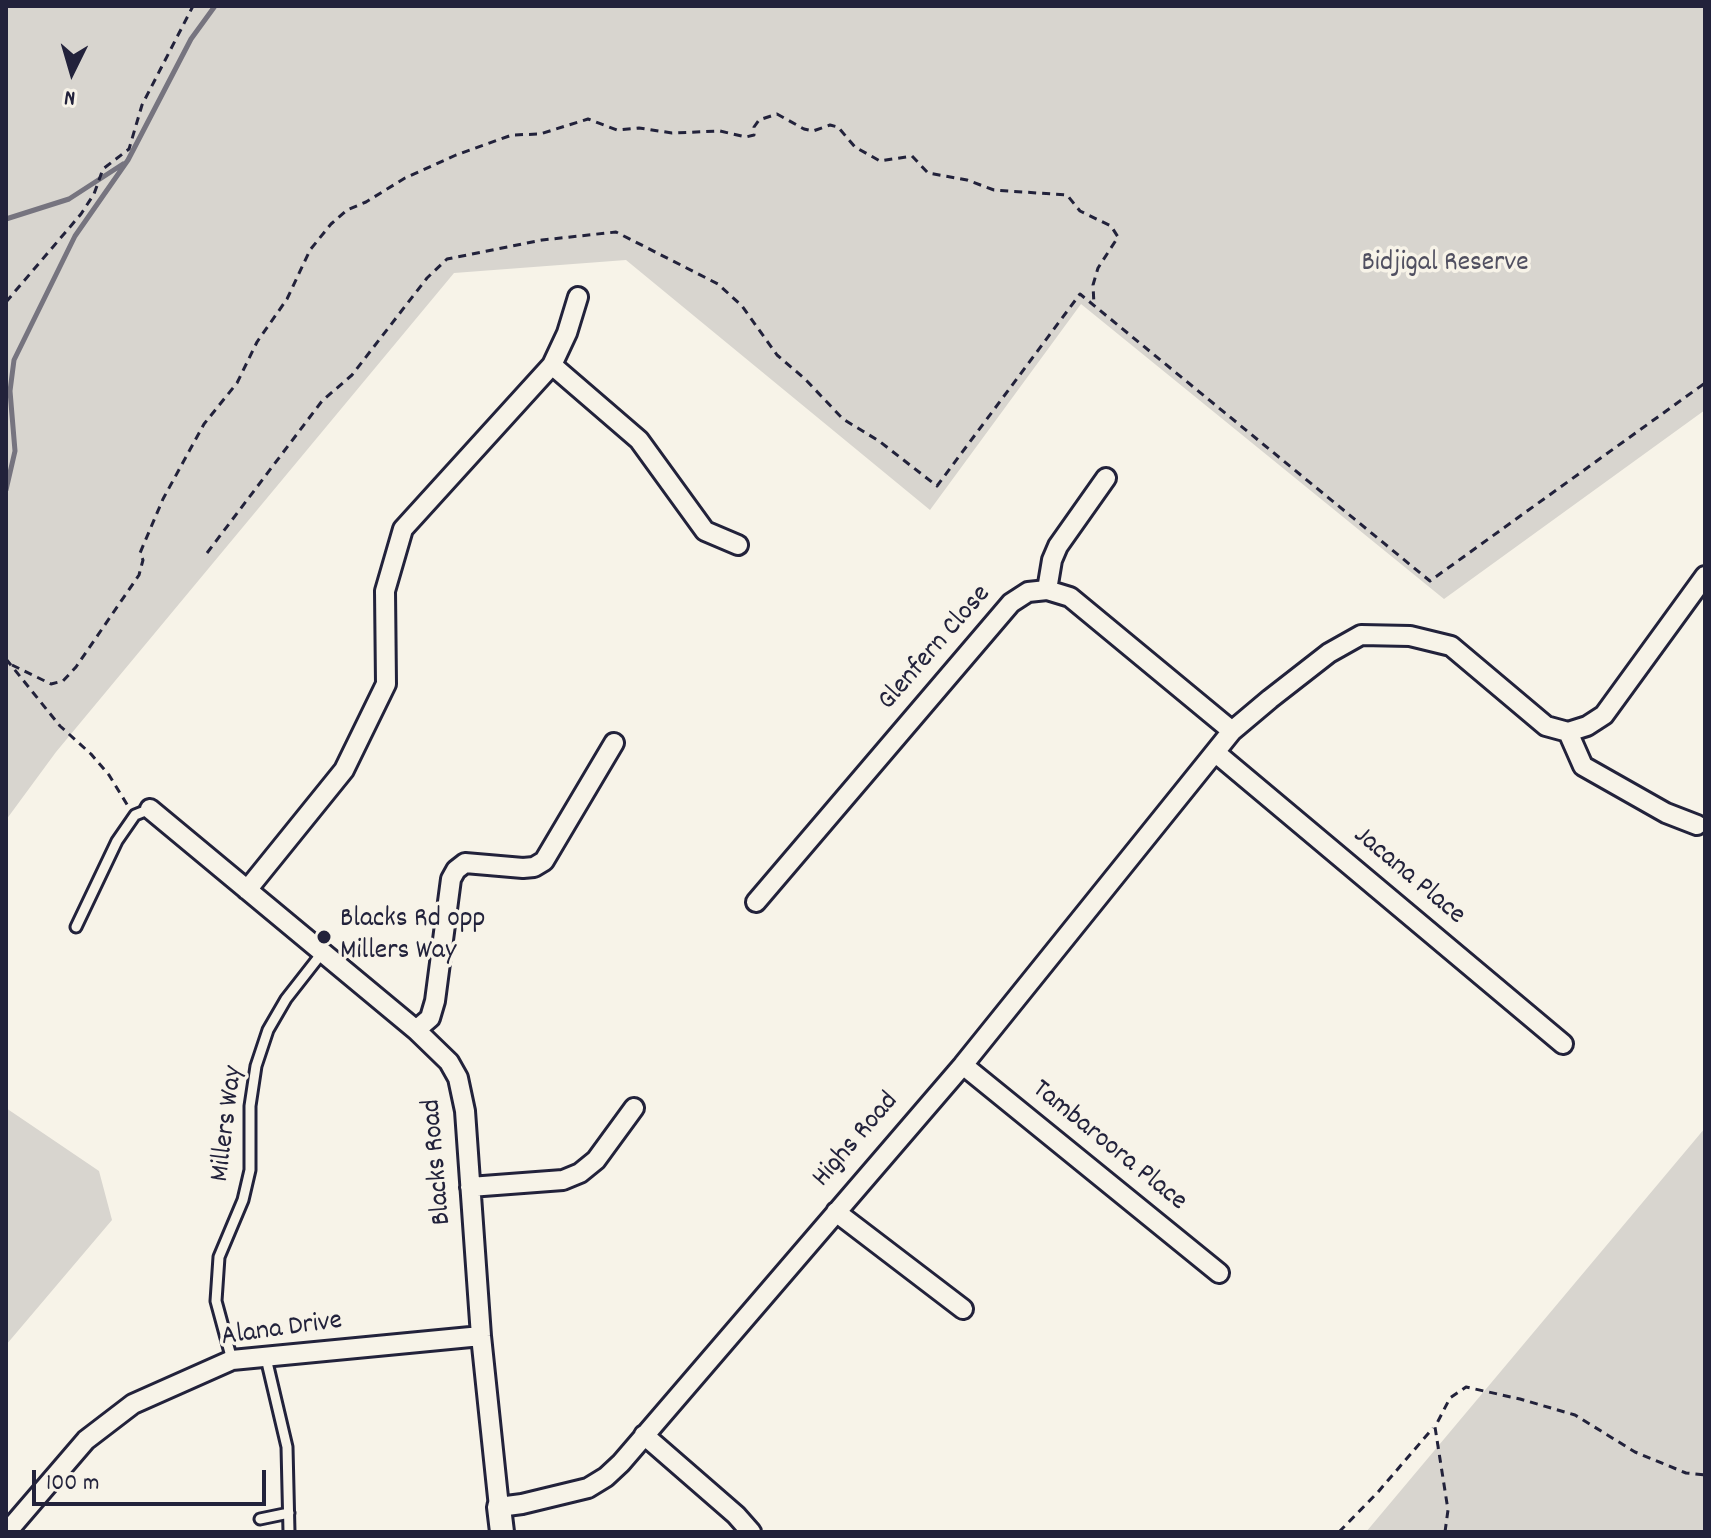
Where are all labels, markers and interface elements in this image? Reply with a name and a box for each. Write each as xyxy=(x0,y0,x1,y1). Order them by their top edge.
north arrow xyxy=(32,32,112,112)
text: N xyxy=(63,80,77,112)
park label: Bidjigal Reserve xyxy=(1362,248,1528,282)
street label: Glenfern Close xyxy=(872,579,1000,719)
street label: Jacana Place xyxy=(1345,820,1471,934)
place label: Blacks Rd opp Millers Way xyxy=(340,904,485,970)
marker: Blacks Rd opp Millers Way xyxy=(315,928,333,946)
street label: Millers Way xyxy=(205,1064,253,1184)
street label: Tambaroora Place xyxy=(1024,1074,1192,1220)
street label: Highs Road xyxy=(807,1087,907,1195)
street label: Blacks Road xyxy=(417,1098,461,1226)
street label: Alana Drive xyxy=(219,1306,345,1356)
scale bar xyxy=(36,1454,270,1504)
text: 100 m xyxy=(46,1467,99,1501)

